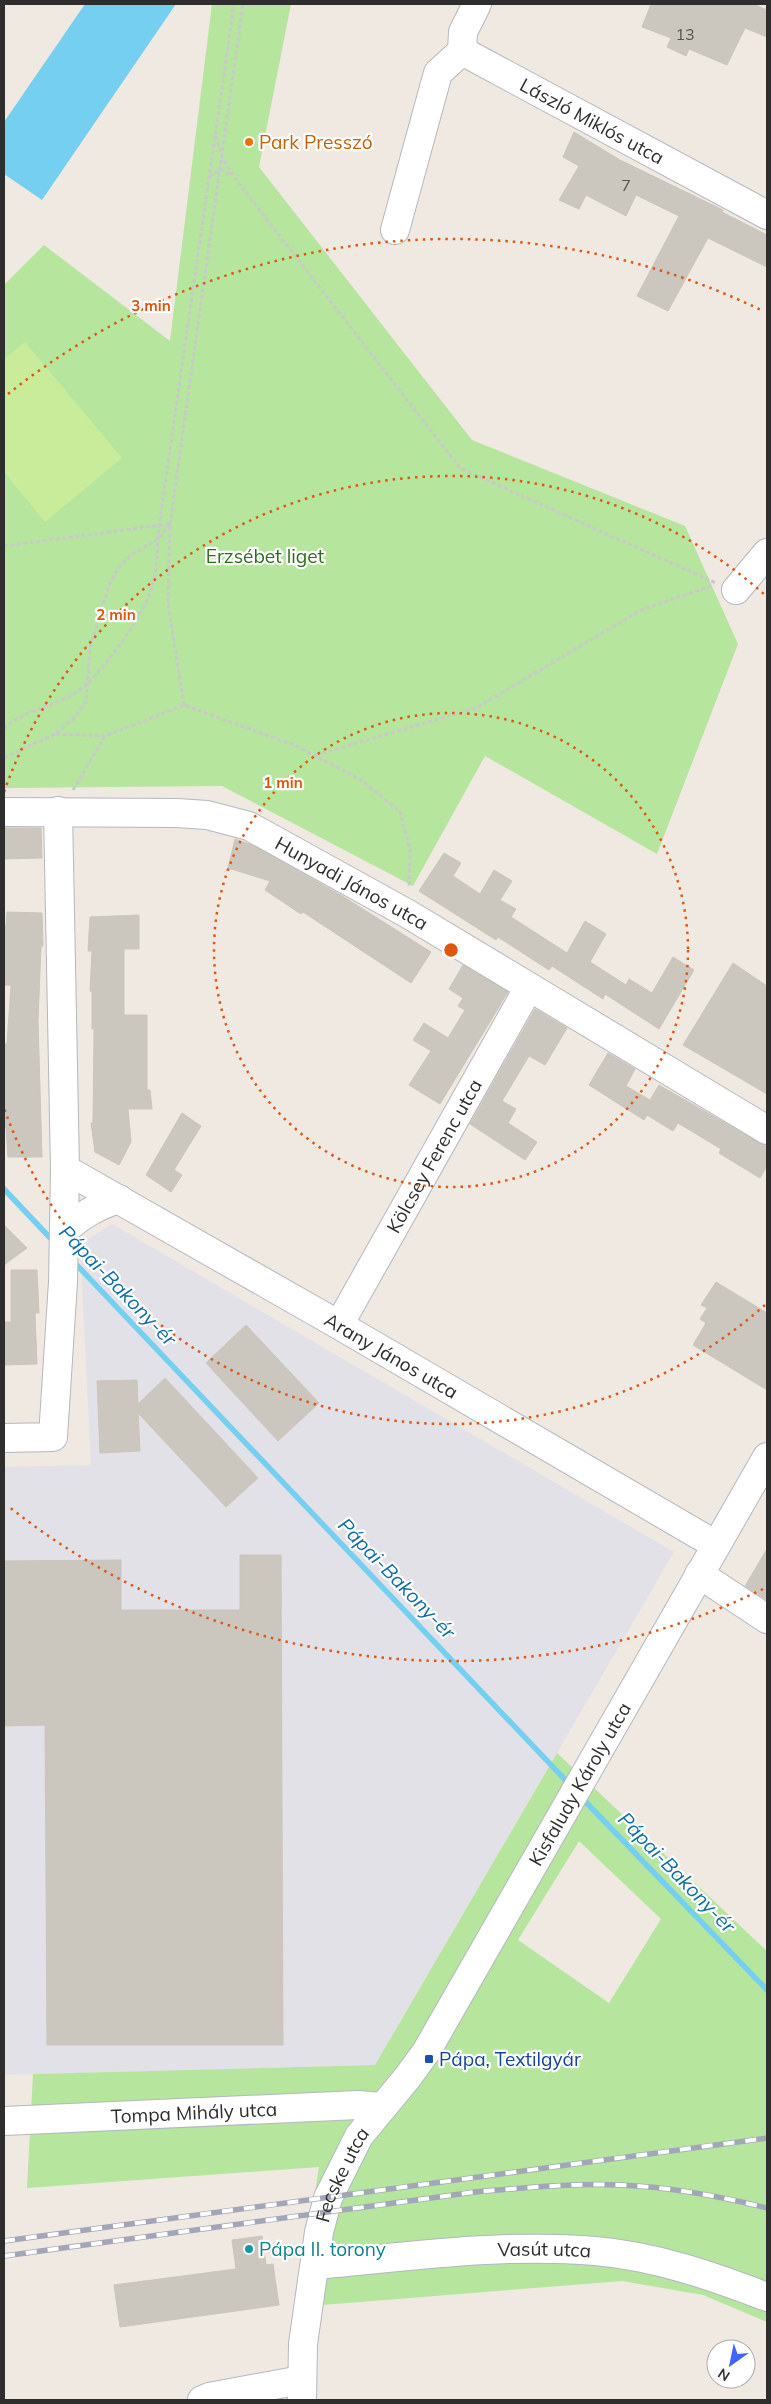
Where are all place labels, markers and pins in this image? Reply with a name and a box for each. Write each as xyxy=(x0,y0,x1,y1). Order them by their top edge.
place label: Park Presszó xyxy=(259,130,373,154)
marker: Park Presszó xyxy=(243,136,255,148)
centre of rings xyxy=(442,941,460,959)
place label: Pápa, Textilgyár xyxy=(439,2047,581,2071)
marker: Pápa, Textilgyár xyxy=(423,2053,435,2065)
place label: Pápa II. torony xyxy=(259,2237,386,2261)
marker: Pápa II. torony xyxy=(243,2243,255,2255)

